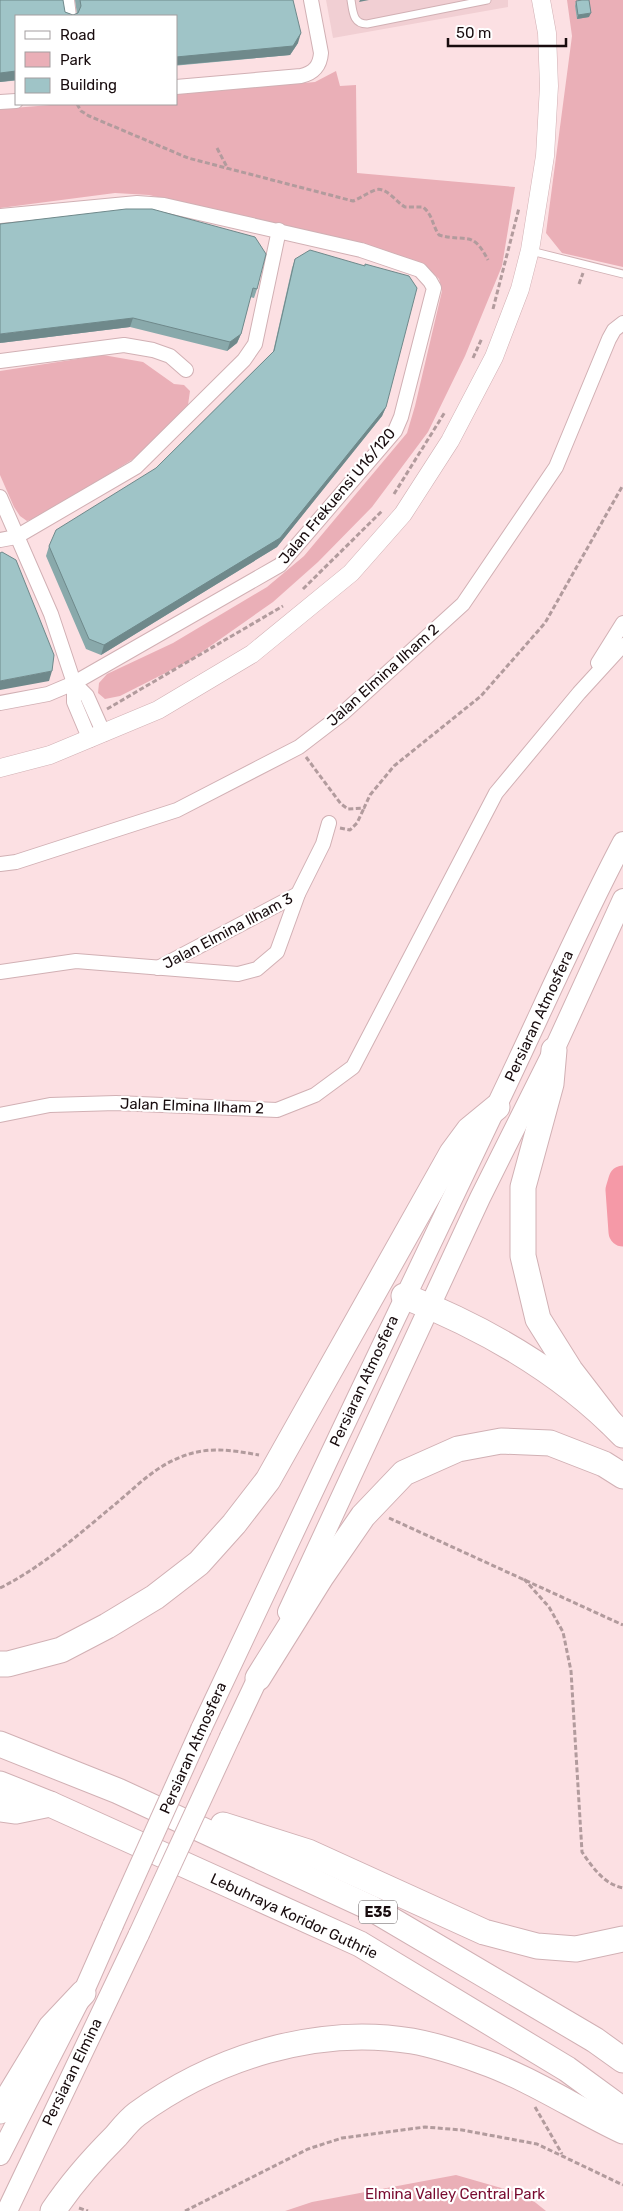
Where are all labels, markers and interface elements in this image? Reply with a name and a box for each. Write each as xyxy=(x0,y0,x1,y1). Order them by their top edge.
legend xyxy=(15,15,178,105)
scale bar xyxy=(448,15,566,47)
text: 50 m xyxy=(456,24,491,42)
text: Road xyxy=(60,26,96,44)
text: Park xyxy=(60,51,91,69)
text: Building xyxy=(60,76,117,94)
street label: Jalan Frekuensi U16/120 xyxy=(275,424,399,568)
street label: Jalan Elmina Ilham 2 xyxy=(323,620,443,730)
street label: Jalan Elmina Ilham 3 xyxy=(160,889,296,973)
street label: Persiaran Atmosfera xyxy=(501,948,577,1084)
street label: Jalan Elmina Ilham 2 xyxy=(120,1094,265,1118)
street label: Persiaran Atmosfera xyxy=(326,1313,402,1449)
street label: Persiaran Atmosfera xyxy=(156,1679,230,1817)
street label: Lebuhraya Koridor Guthrie xyxy=(208,1869,380,1963)
road number: E35 xyxy=(359,1900,397,1924)
street label: Persiaran Elmina xyxy=(38,2016,106,2128)
park label: Elmina Valley Central Park xyxy=(365,2185,545,2203)

